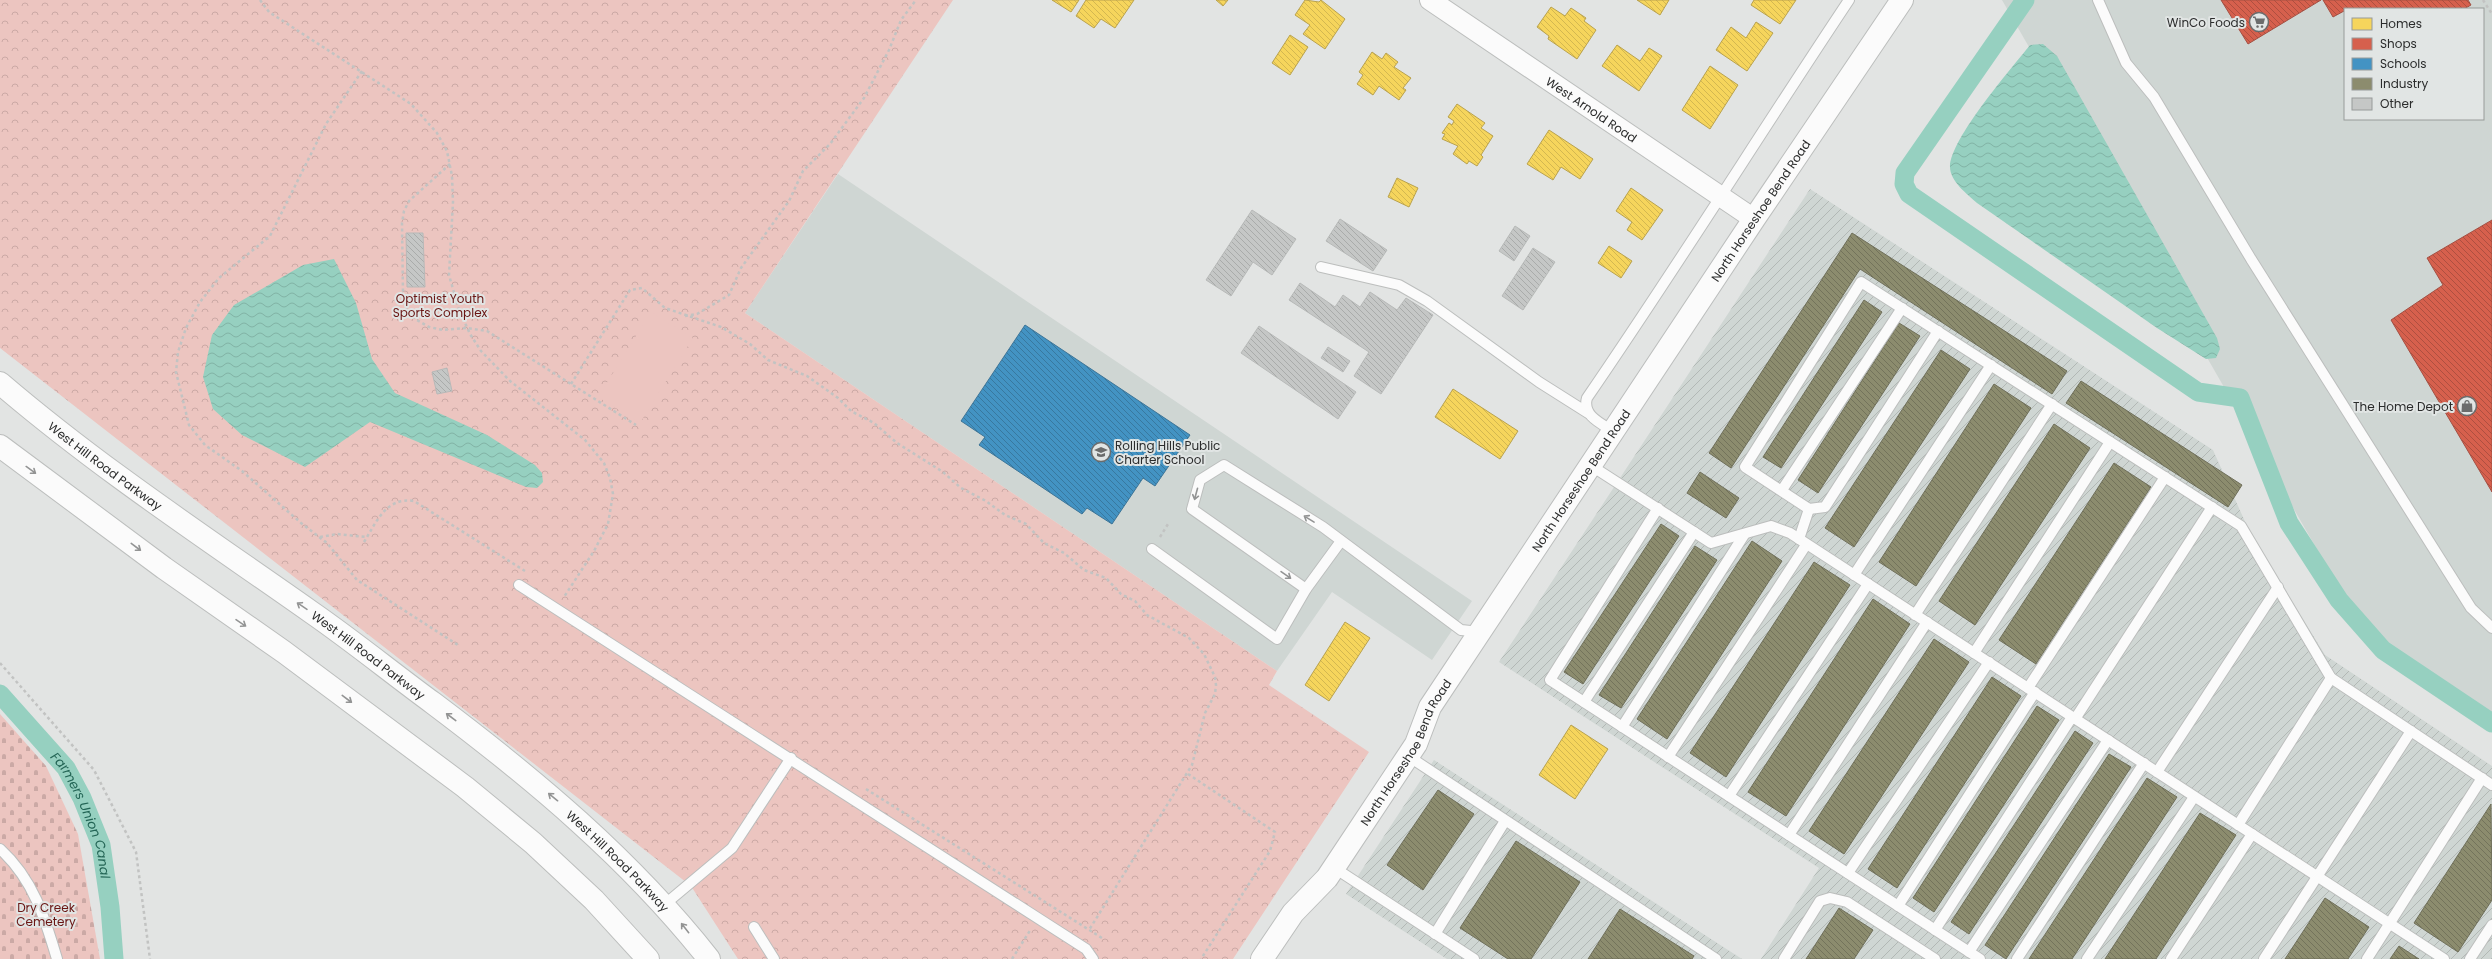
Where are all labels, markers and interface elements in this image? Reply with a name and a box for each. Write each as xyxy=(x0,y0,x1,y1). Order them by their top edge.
legend xyxy=(2344,8,2484,120)
supermarket icon: WinCo Foods xyxy=(2248,11,2270,33)
place label: WinCo Foods xyxy=(2167,14,2245,31)
text: Homes xyxy=(2380,15,2422,32)
text: Shops xyxy=(2380,35,2417,52)
text: Schools xyxy=(2380,55,2427,72)
street label: West Arnold Road xyxy=(1543,72,1640,146)
text: Industry xyxy=(2380,75,2429,92)
text: Other xyxy=(2380,95,2414,112)
street label: North Horseshoe Bend Road xyxy=(1706,136,1814,285)
park label: Optimist Youth Sports Complex xyxy=(393,290,488,321)
shop icon: The Home Depot xyxy=(2456,395,2478,417)
place label: The Home Depot xyxy=(2353,398,2453,415)
street label: North Horseshoe Bend Road xyxy=(1527,406,1634,555)
street label: West Hill Road Parkway xyxy=(45,418,166,514)
place label: Rolling Hills Public Charter School xyxy=(1115,437,1220,468)
school or university icon: Rolling Hills Public Charter School xyxy=(1090,441,1112,463)
one-way arrow xyxy=(25,466,36,474)
one-way arrow xyxy=(1192,487,1199,500)
one-way arrow xyxy=(1303,514,1315,522)
one-way arrow xyxy=(130,543,141,551)
one-way arrow xyxy=(1280,571,1291,579)
one-way arrow xyxy=(297,602,308,610)
street label: West Hill Road Parkway xyxy=(308,606,429,703)
one-way arrow xyxy=(236,619,247,627)
street label: North Horseshoe Bend Road xyxy=(1356,676,1455,829)
one-way arrow xyxy=(341,695,352,703)
one-way arrow xyxy=(446,713,457,721)
water label: Farmers Union Canal xyxy=(46,748,115,881)
one-way arrow xyxy=(548,793,559,802)
street label: West Hill Road Parkway xyxy=(563,806,674,915)
park label: Dry Creek Cemetery xyxy=(16,899,76,930)
one-way arrow xyxy=(681,923,689,934)

